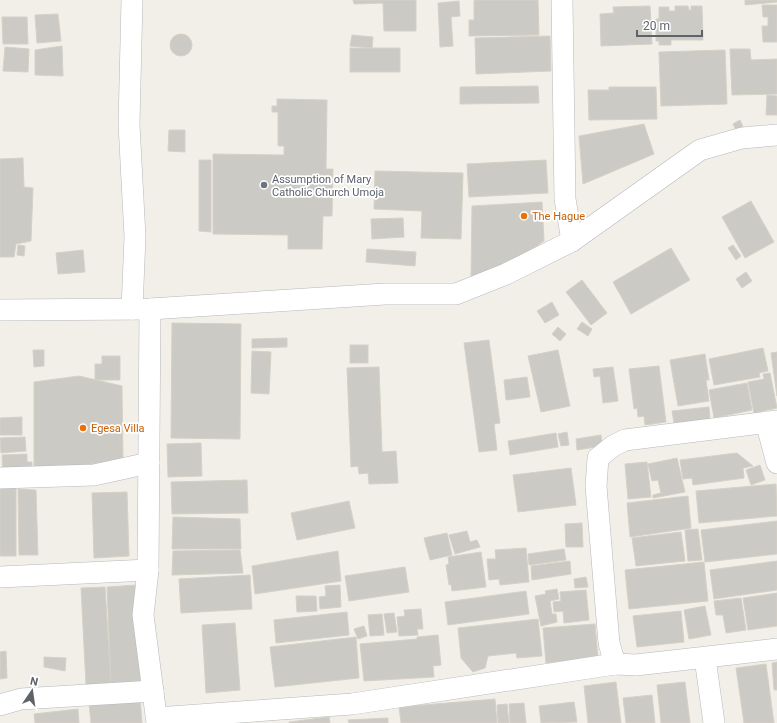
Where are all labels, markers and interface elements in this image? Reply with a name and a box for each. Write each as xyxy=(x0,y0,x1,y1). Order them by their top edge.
scale bar xyxy=(637,12,702,38)
text: 20 m xyxy=(643,19,670,33)
place label: Assumption of Mary Catholic Church Umoja xyxy=(272,173,384,199)
marker: Assumption of Mary Catholic Church Umoja xyxy=(259,180,269,190)
place label: The Hague xyxy=(532,210,585,223)
marker: The Hague xyxy=(519,211,529,221)
place label: Egesa Villa xyxy=(91,422,145,435)
marker: Egesa Villa xyxy=(78,423,88,433)
north arrow xyxy=(12,671,52,711)
text: N xyxy=(29,675,40,689)

